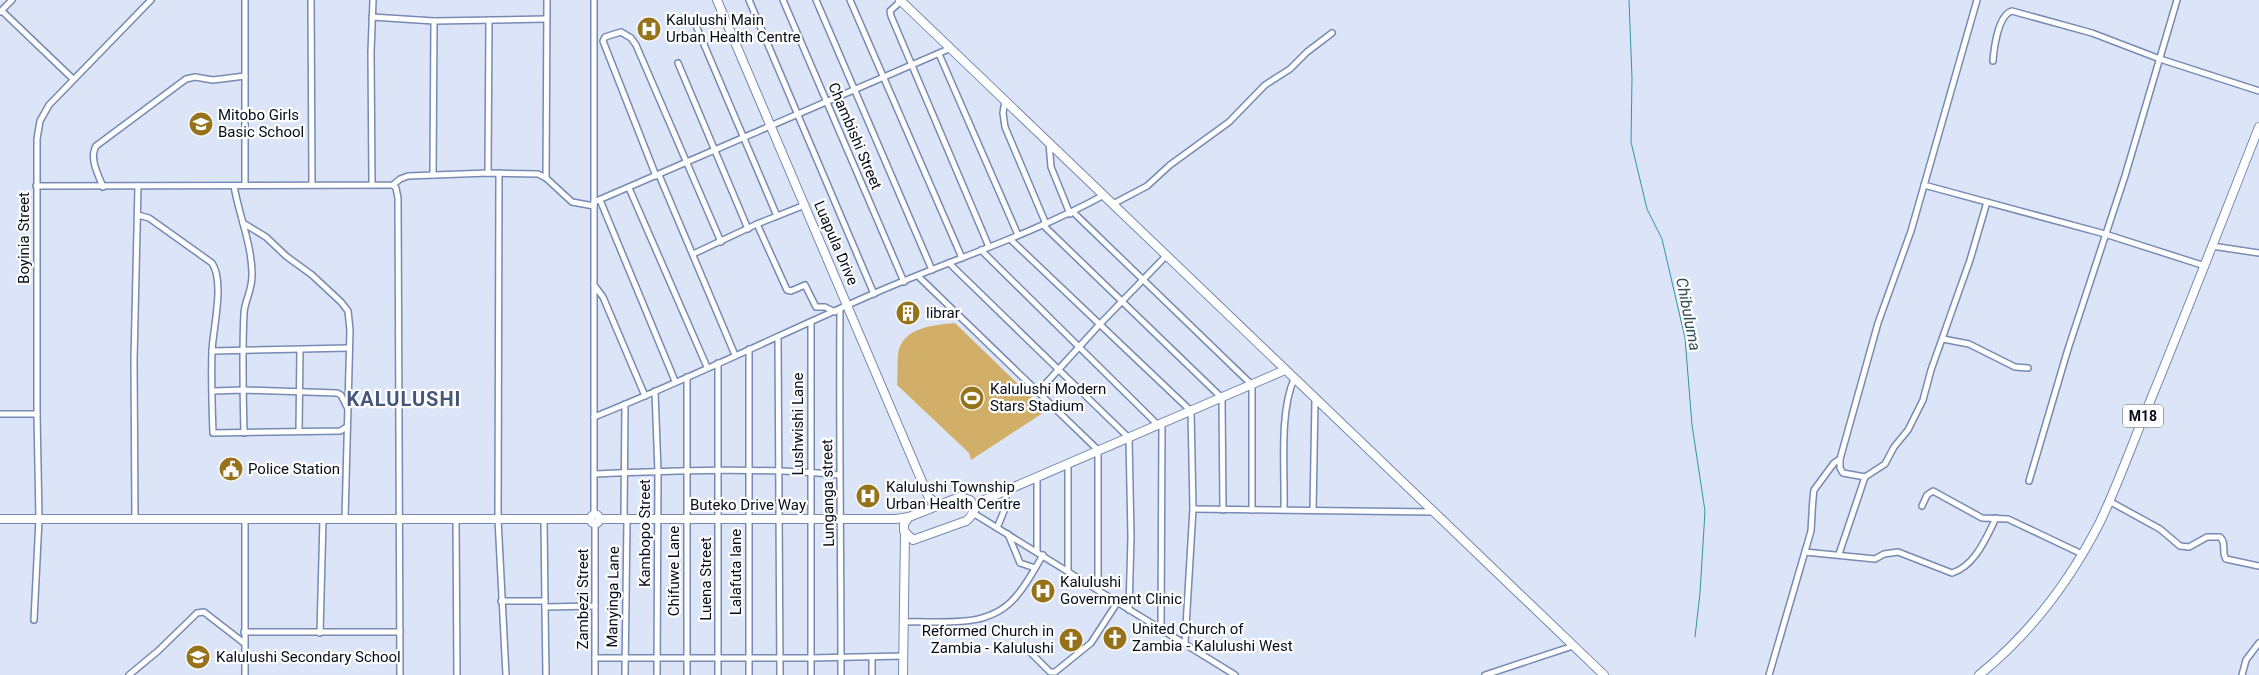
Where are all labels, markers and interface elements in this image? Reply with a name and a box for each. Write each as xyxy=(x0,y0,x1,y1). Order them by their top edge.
place label: Kalulushi Main Urban Health Centre xyxy=(666,11,801,46)
hospital icon: Kalulushi Main Urban Health Centre xyxy=(636,16,662,42)
street label: Chambishi Street xyxy=(824,80,886,192)
place label: Mitobo Girls Basic School xyxy=(218,106,304,141)
school or university icon: Mitobo Girls Basic School xyxy=(188,111,214,137)
street label: Boyinia Street xyxy=(15,192,33,284)
street label: Luapula Drive xyxy=(810,198,862,288)
water label: Chibuluma xyxy=(1672,276,1705,352)
building icon: librar xyxy=(895,300,921,326)
place label: librar xyxy=(926,304,960,322)
street label: Lushwishi Lane xyxy=(789,373,807,475)
place label: Kalulushi Modern Stars Stadium xyxy=(990,380,1106,415)
sports icon: Kalulushi Modern Stars Stadium xyxy=(959,385,985,411)
district label: KALULUSHI xyxy=(347,387,461,411)
road number: M18 xyxy=(2123,404,2163,428)
street label: Lunganga street xyxy=(818,439,838,547)
public building icon: Police Station xyxy=(218,456,244,482)
place label: Police Station xyxy=(248,460,340,478)
place label: Kalulushi Township Urban Health Centre xyxy=(886,478,1021,513)
street label: Kambopo Street xyxy=(636,479,654,587)
hospital icon: Kalulushi Township Urban Health Centre xyxy=(855,483,881,509)
street label: Buteko Drive Way xyxy=(690,496,806,514)
street label: Chifuwe Lane xyxy=(665,526,683,616)
street label: Lalafuta lane xyxy=(727,529,745,615)
street label: Luena Street xyxy=(697,537,715,621)
street label: Manyinga Lane xyxy=(603,546,623,648)
street label: Zambezi Street xyxy=(574,548,592,650)
place label: Kalulushi Government Clinic xyxy=(1060,573,1182,608)
hospital icon: Kalulushi Government Clinic xyxy=(1030,578,1056,604)
place label: United Church of Zambia - Kalulushi West xyxy=(1132,620,1293,655)
place label: Reformed Church in Zambia - Kalulushi xyxy=(922,622,1054,657)
church icon: United Church of Zambia - Kalulushi West xyxy=(1102,625,1128,651)
church icon: Reformed Church in Zambia - Kalulushi xyxy=(1058,627,1084,653)
school or university icon: Kalulushi Secondary School xyxy=(185,644,211,670)
place label: Kalulushi Secondary School xyxy=(216,648,401,666)

